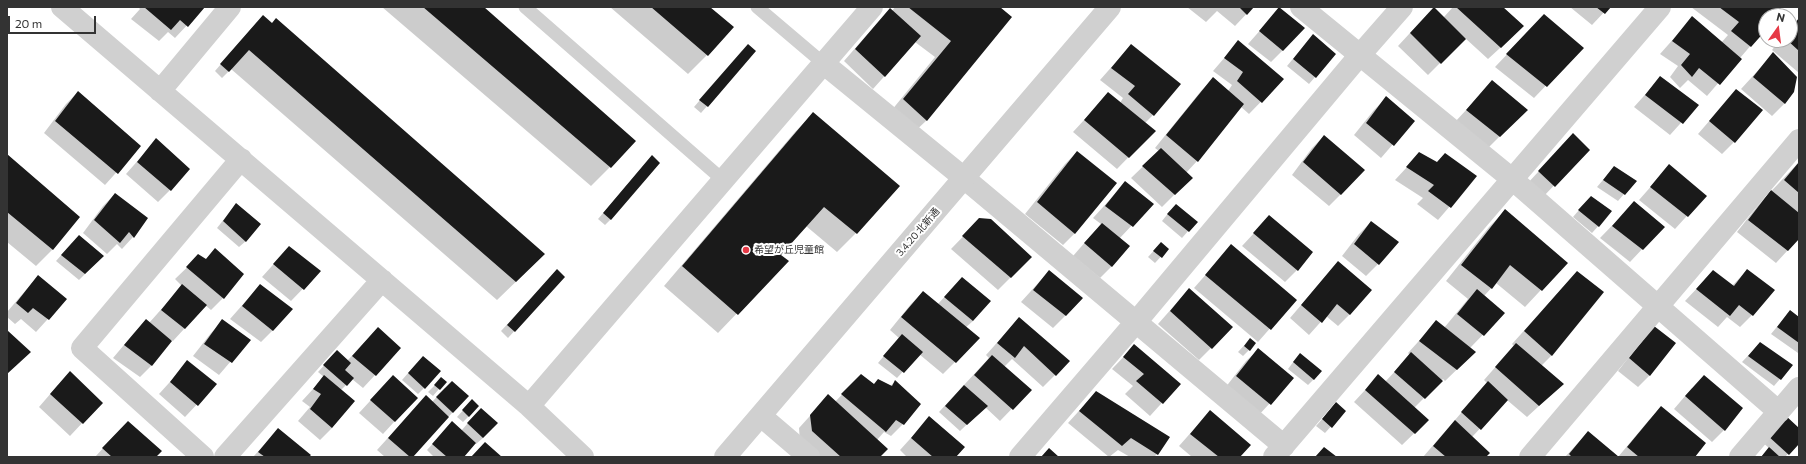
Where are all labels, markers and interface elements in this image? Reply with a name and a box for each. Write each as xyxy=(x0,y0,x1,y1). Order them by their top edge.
scale bar xyxy=(10,8,98,34)
north arrow xyxy=(1758,8,1798,48)
text: N xyxy=(1775,10,1786,24)
text: 20 m xyxy=(15,16,42,30)
street label: 3.4.20 北新通 xyxy=(894,205,942,259)
place label: 希望が丘児童館 xyxy=(754,244,824,256)
marker: 希望が丘児童館 xyxy=(741,245,751,255)

